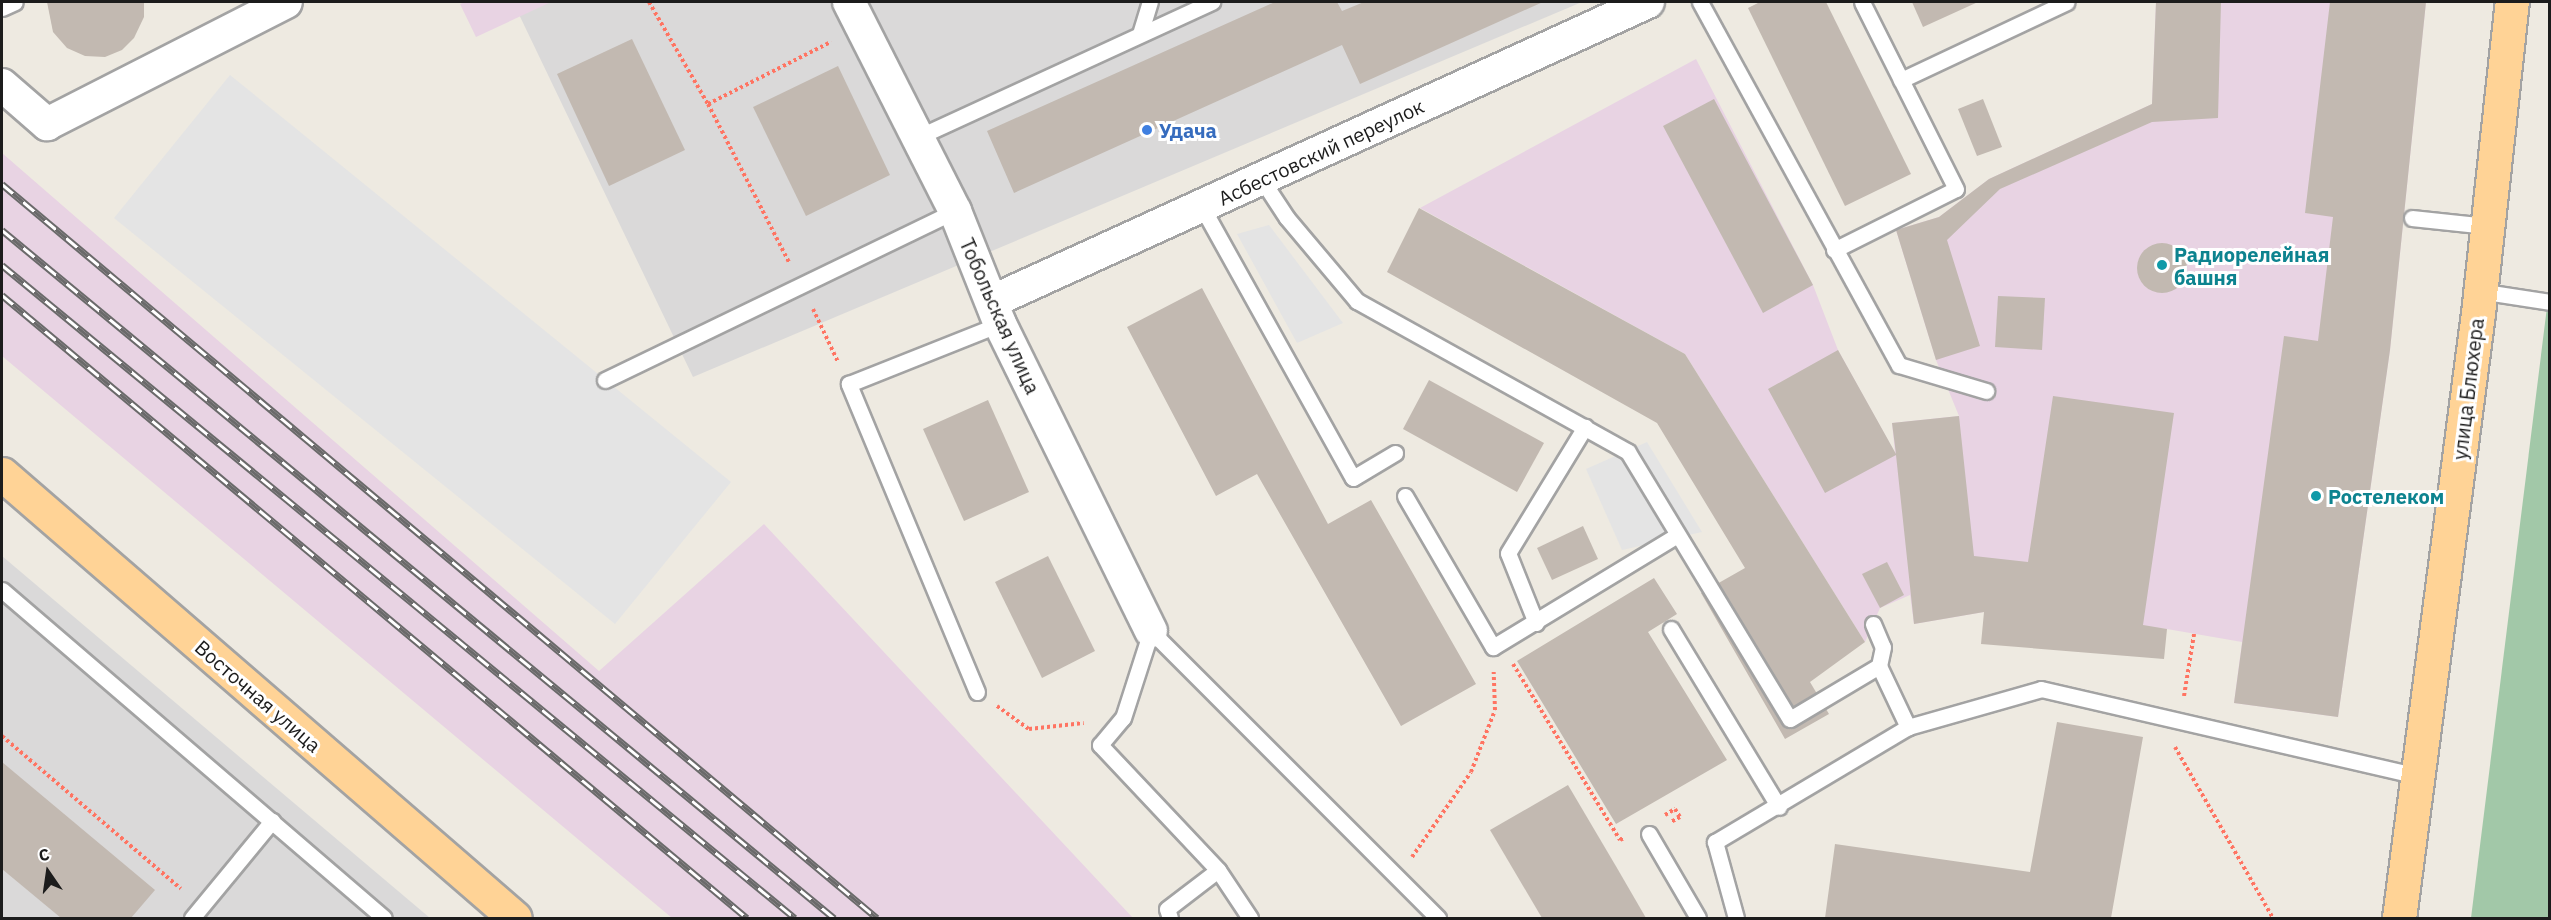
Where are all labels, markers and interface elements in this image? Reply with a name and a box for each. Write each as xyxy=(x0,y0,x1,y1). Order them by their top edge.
street label: Асбестовский переулок xyxy=(1214,94,1428,210)
place label: Удача xyxy=(1159,118,1217,142)
marker: Удача xyxy=(1140,123,1154,137)
street label: Тобольская улица xyxy=(955,234,1045,398)
place label: Радиорелейная башня xyxy=(2174,242,2329,289)
marker: Радиорелейная башня xyxy=(2155,258,2169,272)
street label: улица Блюхера xyxy=(2447,317,2489,461)
place label: Ростелеком xyxy=(2328,484,2444,508)
marker: Ростелеком xyxy=(2309,489,2323,503)
street label: Восточная улица xyxy=(190,635,326,757)
north arrow xyxy=(18,842,78,902)
text: С xyxy=(37,844,51,865)

